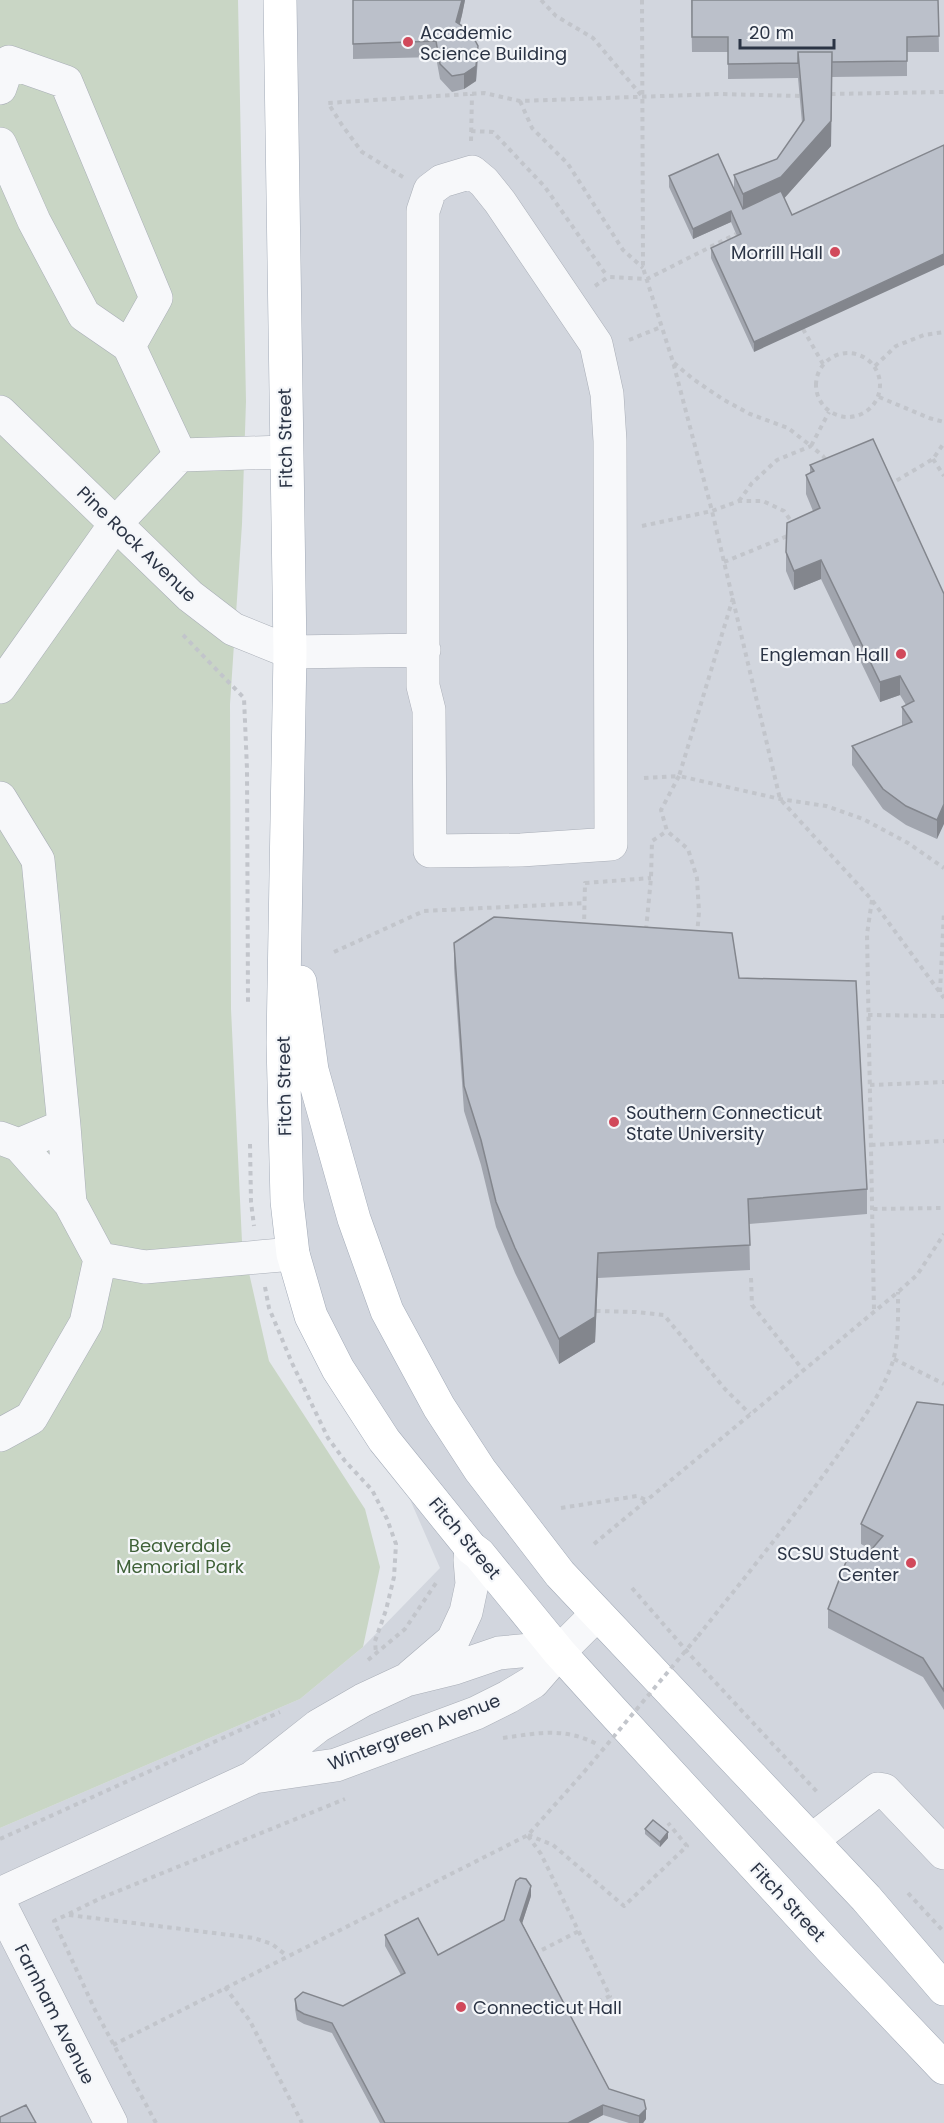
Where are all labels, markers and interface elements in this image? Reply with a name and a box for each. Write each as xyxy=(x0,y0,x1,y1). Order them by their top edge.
scale bar xyxy=(740,12,834,50)
place label: Academic Science Building xyxy=(420,20,567,66)
text: 20 m xyxy=(749,20,794,45)
marker: Academic Science Building xyxy=(401,35,415,49)
place label: Morrill Hall xyxy=(731,240,823,265)
marker: Morrill Hall xyxy=(828,245,842,259)
street label: Fitch Street xyxy=(272,388,298,488)
street label: Pine Rock Avenue xyxy=(72,480,202,608)
place label: Engleman Hall xyxy=(760,642,889,667)
marker: Engleman Hall xyxy=(894,647,908,661)
street label: Fitch Street xyxy=(271,1036,297,1136)
place label: Southern Connecticut State University xyxy=(626,1100,822,1146)
marker: Southern Connecticut State University xyxy=(607,1115,621,1129)
street label: Fitch Street xyxy=(423,1492,507,1584)
park label: Beaverdale Memorial Park xyxy=(116,1533,245,1579)
place label: SCSU Student Center xyxy=(777,1541,899,1587)
marker: SCSU Student Center xyxy=(904,1556,918,1570)
street label: Wintergreen Avenue xyxy=(324,1688,504,1776)
street label: Fitch Street xyxy=(745,1857,831,1947)
street label: Farnham Avenue xyxy=(9,1940,101,2088)
place label: Connecticut Hall xyxy=(473,1995,622,2020)
marker: Connecticut Hall xyxy=(454,2000,468,2014)

